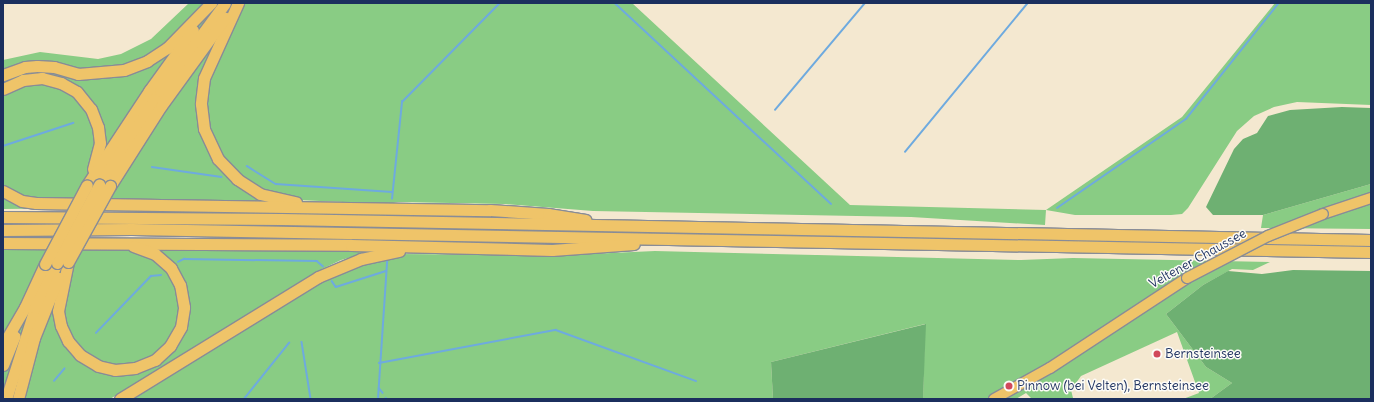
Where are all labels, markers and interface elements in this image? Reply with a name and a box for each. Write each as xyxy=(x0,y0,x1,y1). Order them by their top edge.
street label: Veltener Chaussee xyxy=(1147,226,1249,292)
place label: Bernsteinsee xyxy=(1165,346,1241,362)
marker: Bernsteinsee xyxy=(1152,349,1162,359)
place label: Pinnow (bei Velten), Bernsteinsee xyxy=(1017,378,1209,394)
marker: Pinnow (bei Velten), Bernsteinsee xyxy=(1004,381,1014,391)

